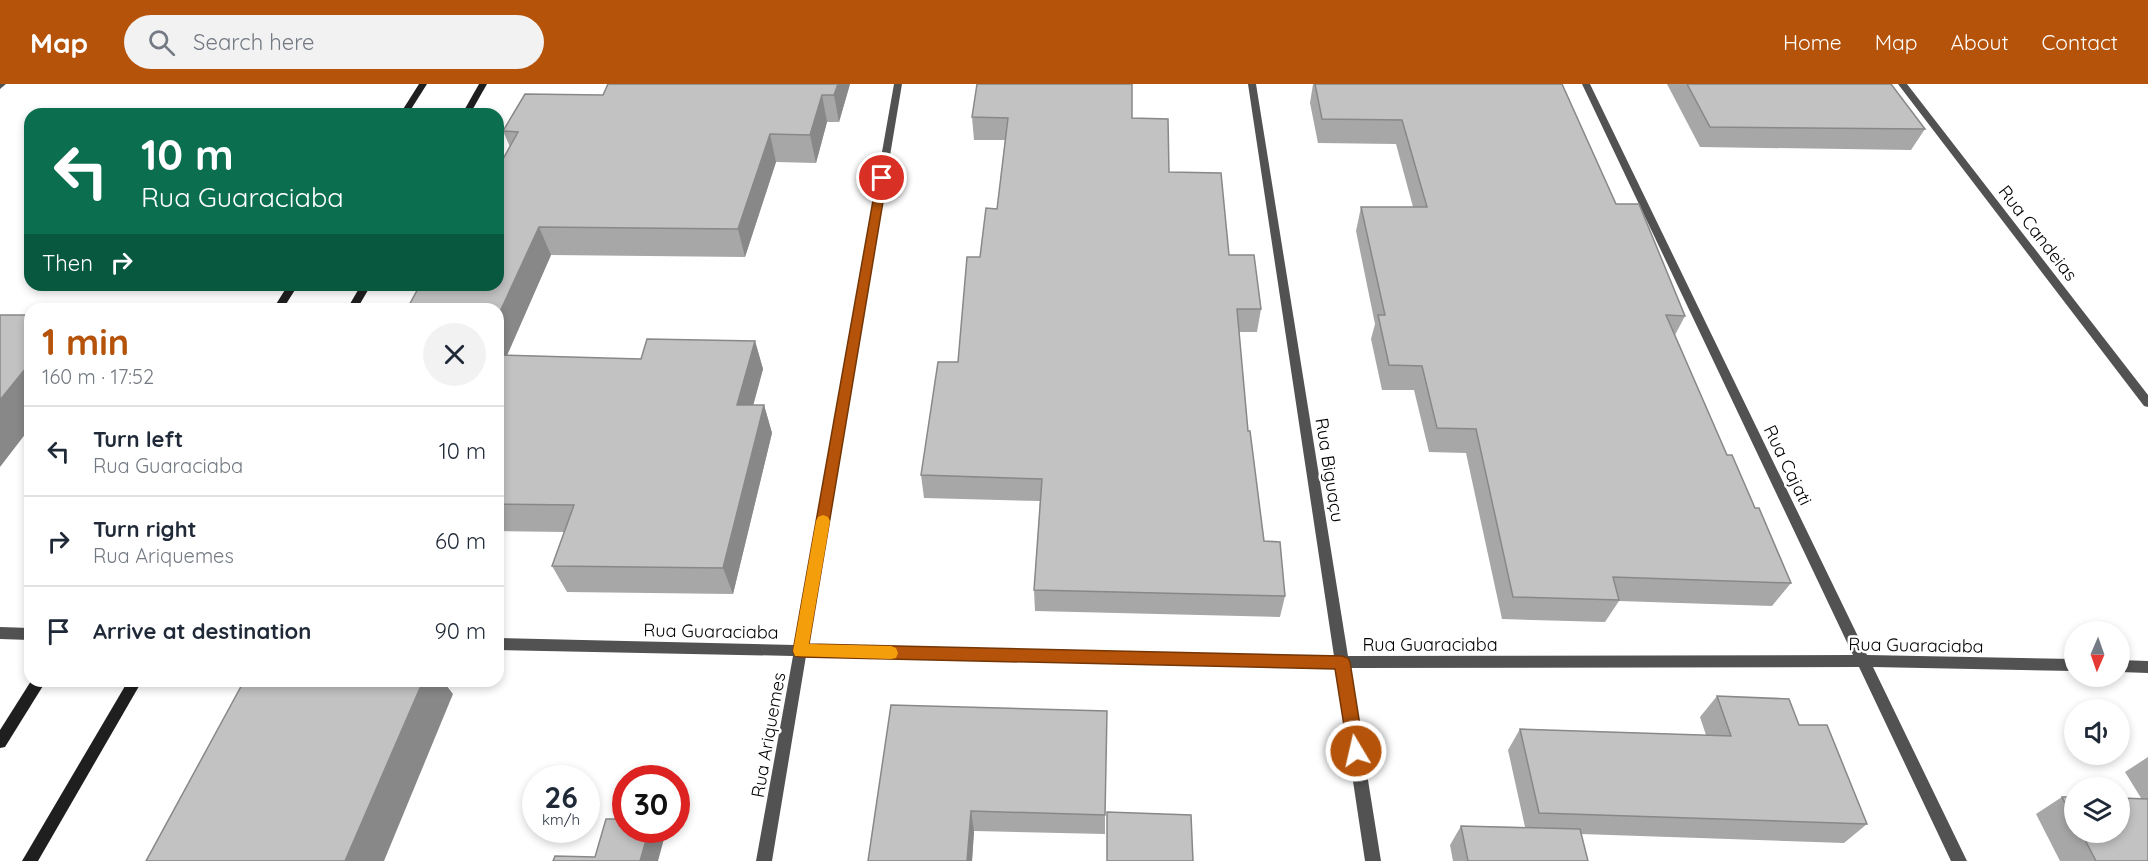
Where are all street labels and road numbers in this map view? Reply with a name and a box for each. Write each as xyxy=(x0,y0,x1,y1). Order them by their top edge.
street label: Rua Candeias xyxy=(1993,180,2083,286)
street label: Rua Biguaçu xyxy=(1310,416,1350,524)
street label: Rua Cajati xyxy=(1759,421,1817,509)
street label: Rua Guaraciaba xyxy=(643,618,779,644)
street label: Rua Guaraciaba xyxy=(1848,632,1984,658)
street label: Rua Guaraciaba xyxy=(1362,633,1498,656)
street label: Rua Ariquemes xyxy=(746,671,790,799)

